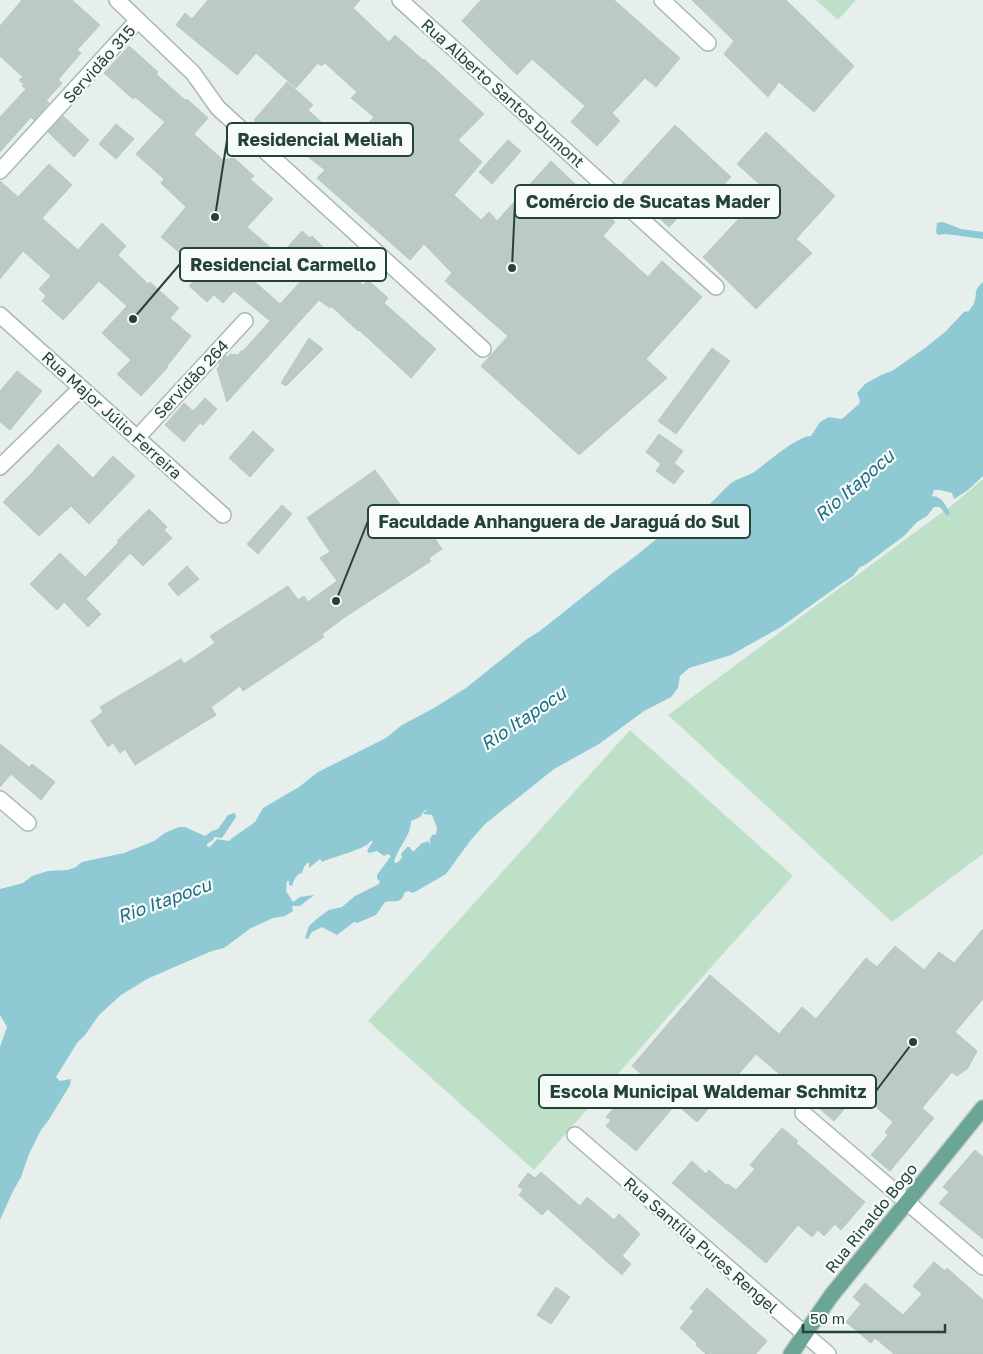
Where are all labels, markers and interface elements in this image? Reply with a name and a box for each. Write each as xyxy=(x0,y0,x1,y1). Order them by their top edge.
street label: Rua Alberto Santos Dumont xyxy=(417,14,589,172)
street label: Servidão 315 xyxy=(59,21,139,107)
callout: Residencial Meliah xyxy=(227,123,413,156)
text: Residencial Meliah xyxy=(237,128,403,150)
callout: Comércio de Sucatas Mader xyxy=(515,185,780,218)
text: Comércio de Sucatas Mader xyxy=(526,190,770,212)
callout: Residencial Carmello xyxy=(180,248,386,281)
text: Residencial Carmello xyxy=(190,253,376,275)
street label: Servidão 264 xyxy=(149,335,233,423)
street label: Rua Major Júlio Ferreira xyxy=(38,347,186,483)
water label: Rio Itapocu xyxy=(810,444,899,525)
callout: Faculdade Anhanguera de Jaraguá do Sul xyxy=(368,505,750,538)
text: Faculdade Anhanguera de Jaraguá do Sul xyxy=(378,510,740,532)
water label: Rio Itapocu xyxy=(476,681,571,755)
water label: Rio Itapocu xyxy=(114,873,215,927)
callout: Escola Municipal Waldemar Schmitz xyxy=(539,1075,876,1108)
text: Escola Municipal Waldemar Schmitz xyxy=(550,1080,866,1102)
street label: Rua Rinaldo Bogo xyxy=(821,1159,921,1277)
street label: Rua Santília Pures Rengel xyxy=(620,1173,782,1317)
scale bar xyxy=(803,1302,946,1334)
text: 50 m xyxy=(810,1309,845,1327)

